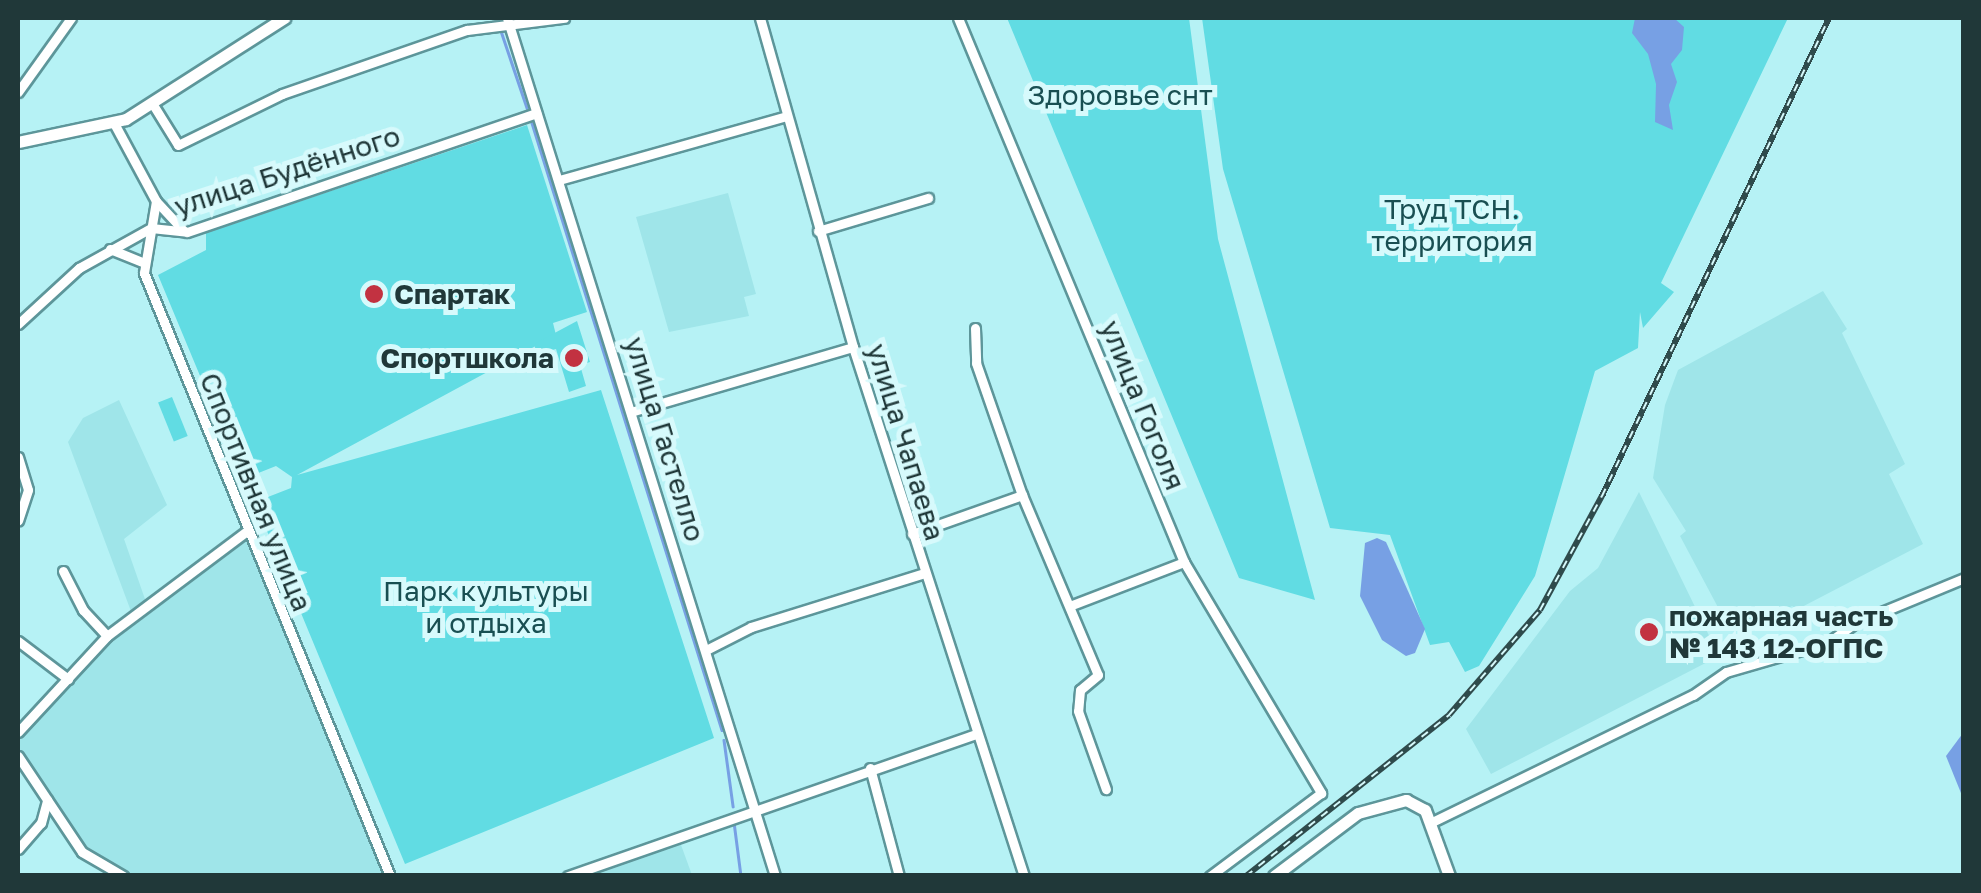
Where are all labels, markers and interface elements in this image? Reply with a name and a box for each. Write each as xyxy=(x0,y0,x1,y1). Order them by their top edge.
park label: Здоровье снт xyxy=(1027,78,1213,112)
street label: улица Будённого xyxy=(170,119,404,223)
park label: Труд ТСН. территория xyxy=(1371,192,1533,258)
place label: Спартак xyxy=(394,277,510,311)
marker: Спартак xyxy=(363,283,385,305)
street label: улица Гоголя xyxy=(1094,315,1192,495)
street label: улица Гастелло xyxy=(618,333,712,545)
street label: улица Чапаева xyxy=(860,339,952,545)
place label: Спортшкола xyxy=(380,341,554,375)
marker: Спортшкола xyxy=(563,347,585,369)
street label: Спортивная улица xyxy=(193,368,319,616)
park label: Парк культуры и отдыха xyxy=(383,574,589,640)
place label: пожарная часть № 143 12-ОГПС xyxy=(1669,599,1893,665)
marker: пожарная часть № 143 12-ОГПС xyxy=(1638,621,1660,643)

